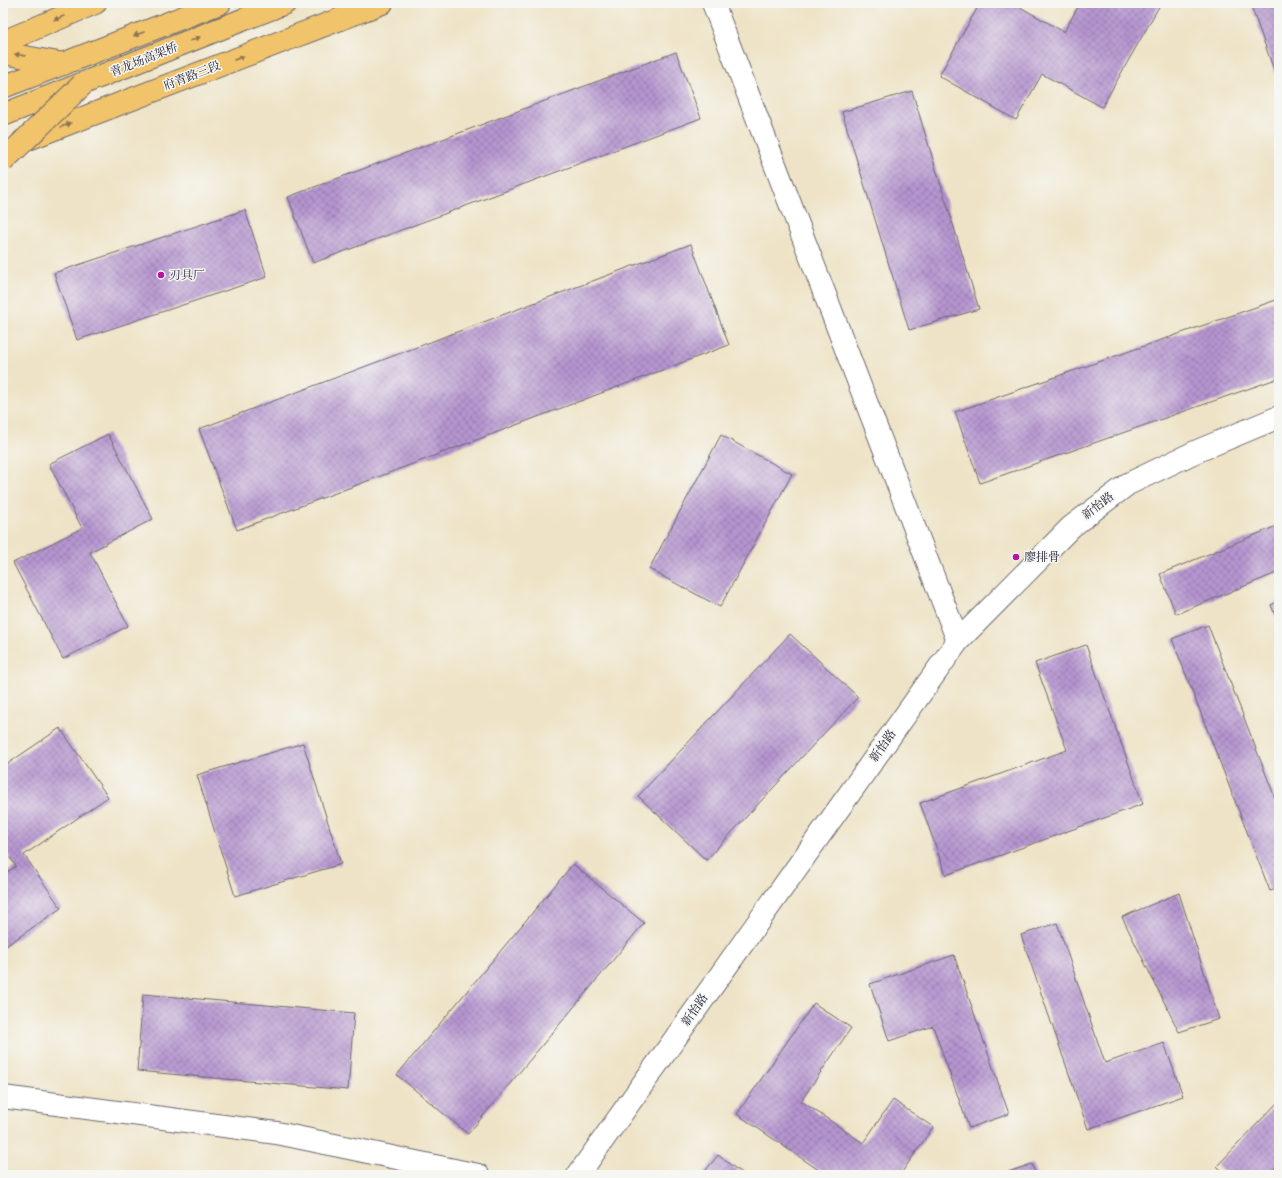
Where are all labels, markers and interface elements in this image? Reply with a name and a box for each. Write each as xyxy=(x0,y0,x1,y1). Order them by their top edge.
one-way arrow xyxy=(52,16,64,22)
one-way arrow xyxy=(133,32,145,38)
one-way arrow xyxy=(190,36,201,42)
street label: 青龙场高架桥 xyxy=(108,40,180,80)
one-way arrow xyxy=(14,52,26,58)
one-way arrow xyxy=(234,55,246,61)
street label: 府青路三段 xyxy=(161,58,223,94)
one-way arrow xyxy=(60,121,72,127)
place label: 刃具厂 xyxy=(169,268,205,283)
marker: 刃具厂 xyxy=(156,270,166,280)
street label: 新怡路 xyxy=(1079,489,1117,523)
place label: 廖排骨 xyxy=(1024,550,1060,565)
marker: 廖排骨 xyxy=(1011,552,1021,562)
street label: 新怡路 xyxy=(867,727,899,765)
street label: 新怡路 xyxy=(679,991,711,1029)

